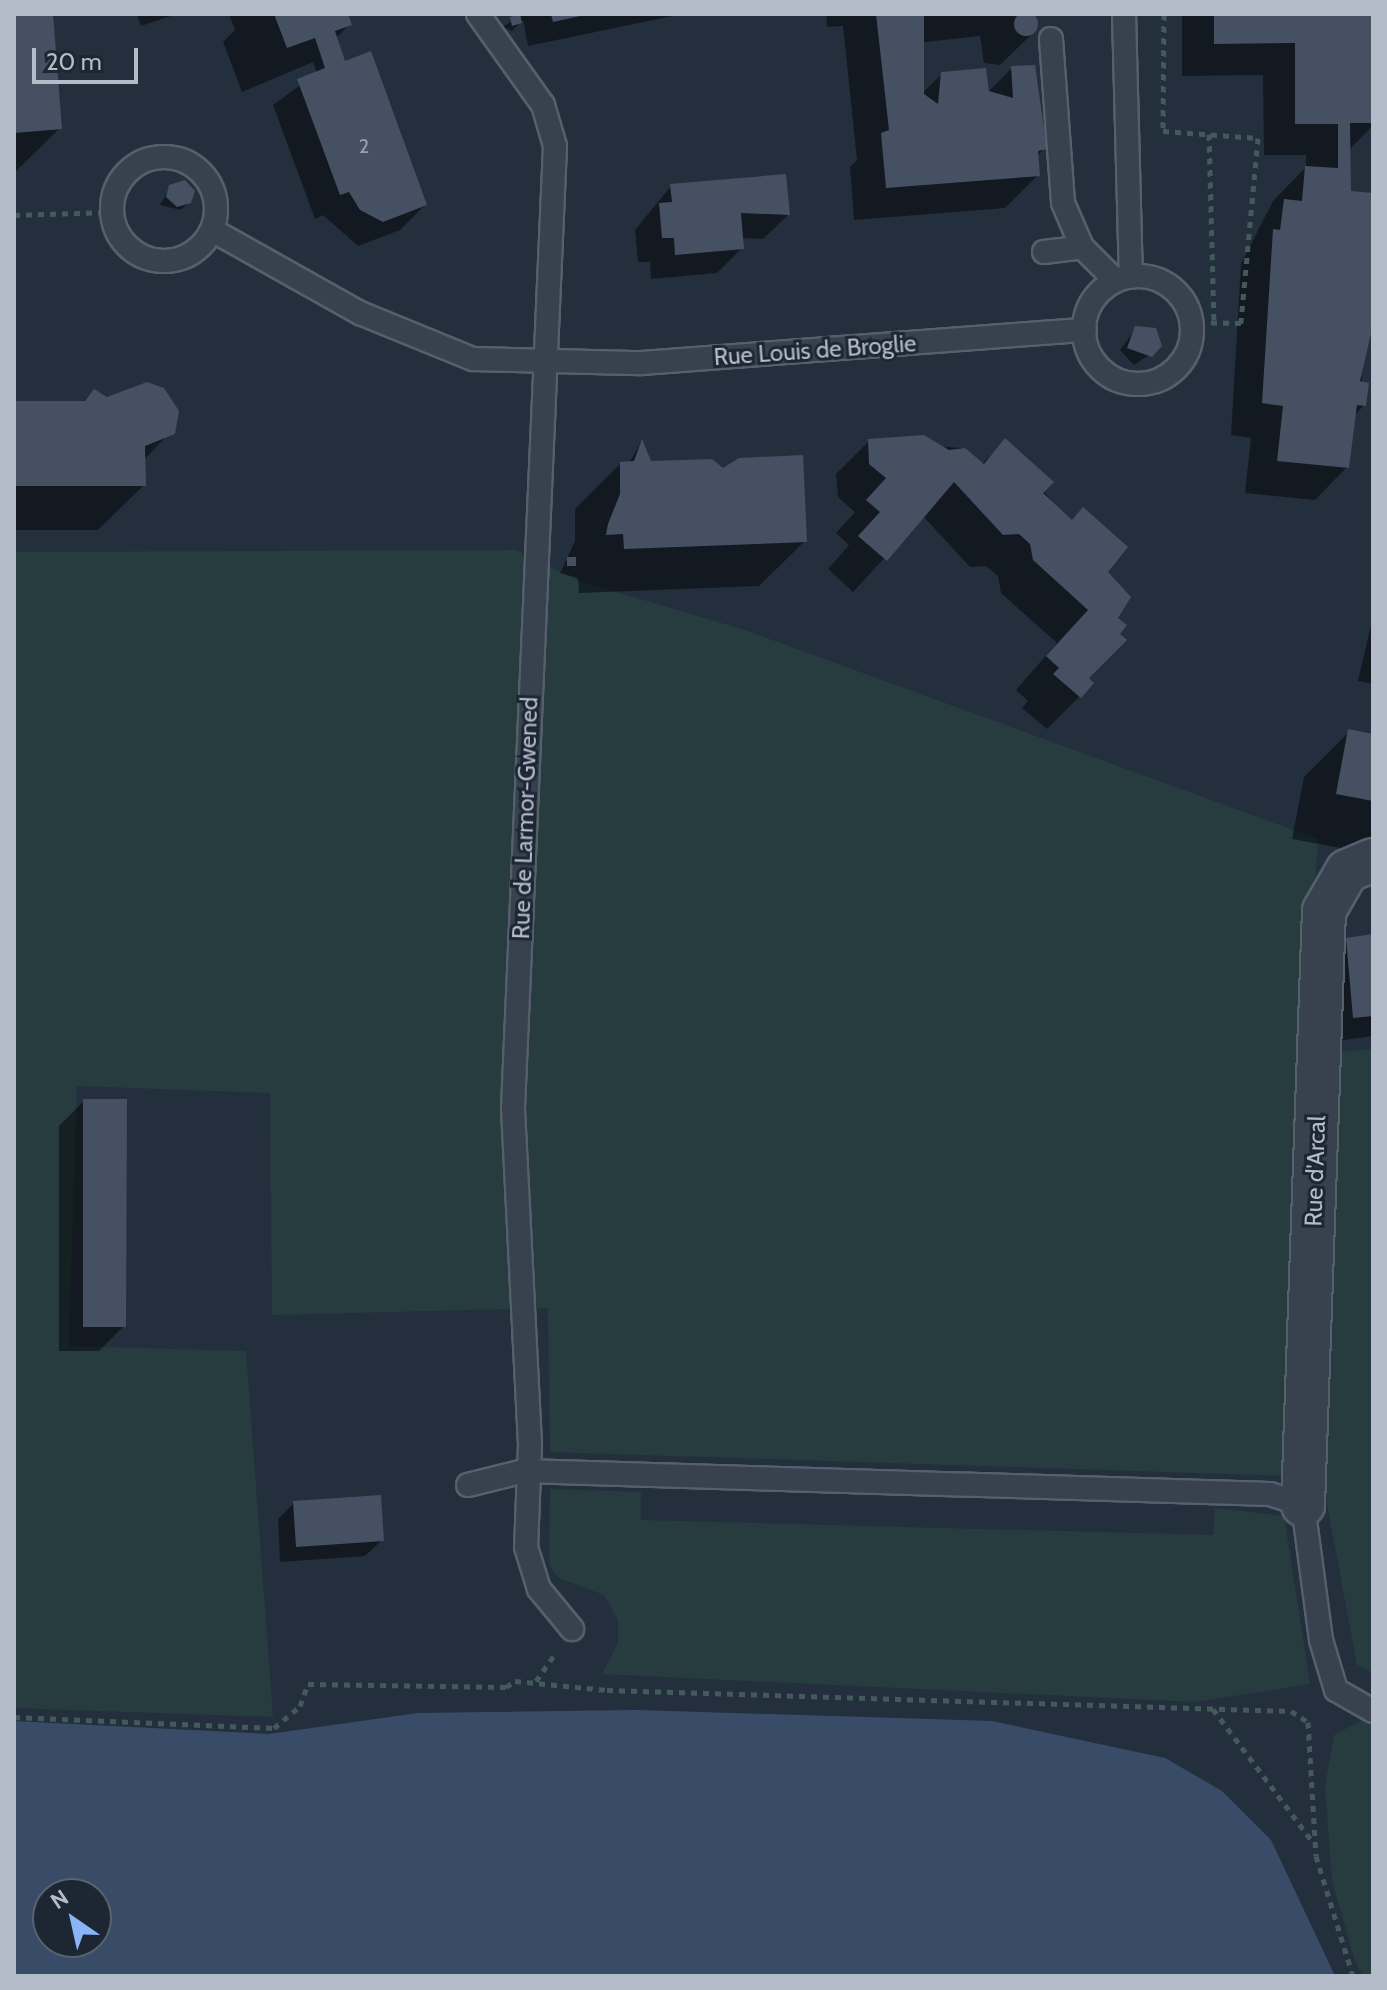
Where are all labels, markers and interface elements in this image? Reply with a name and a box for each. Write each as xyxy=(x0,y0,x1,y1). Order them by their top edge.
scale bar xyxy=(36,32,142,82)
text: 20 m xyxy=(46,47,102,76)
house number: 2 xyxy=(359,134,369,158)
street label: Rue Louis de Broglie xyxy=(713,329,917,371)
street label: Rue de Larmor-Gwened xyxy=(506,696,544,940)
street label: Rue d'Arcal xyxy=(1299,1115,1331,1227)
north arrow xyxy=(32,1878,112,1958)
text: N xyxy=(45,1884,73,1915)

